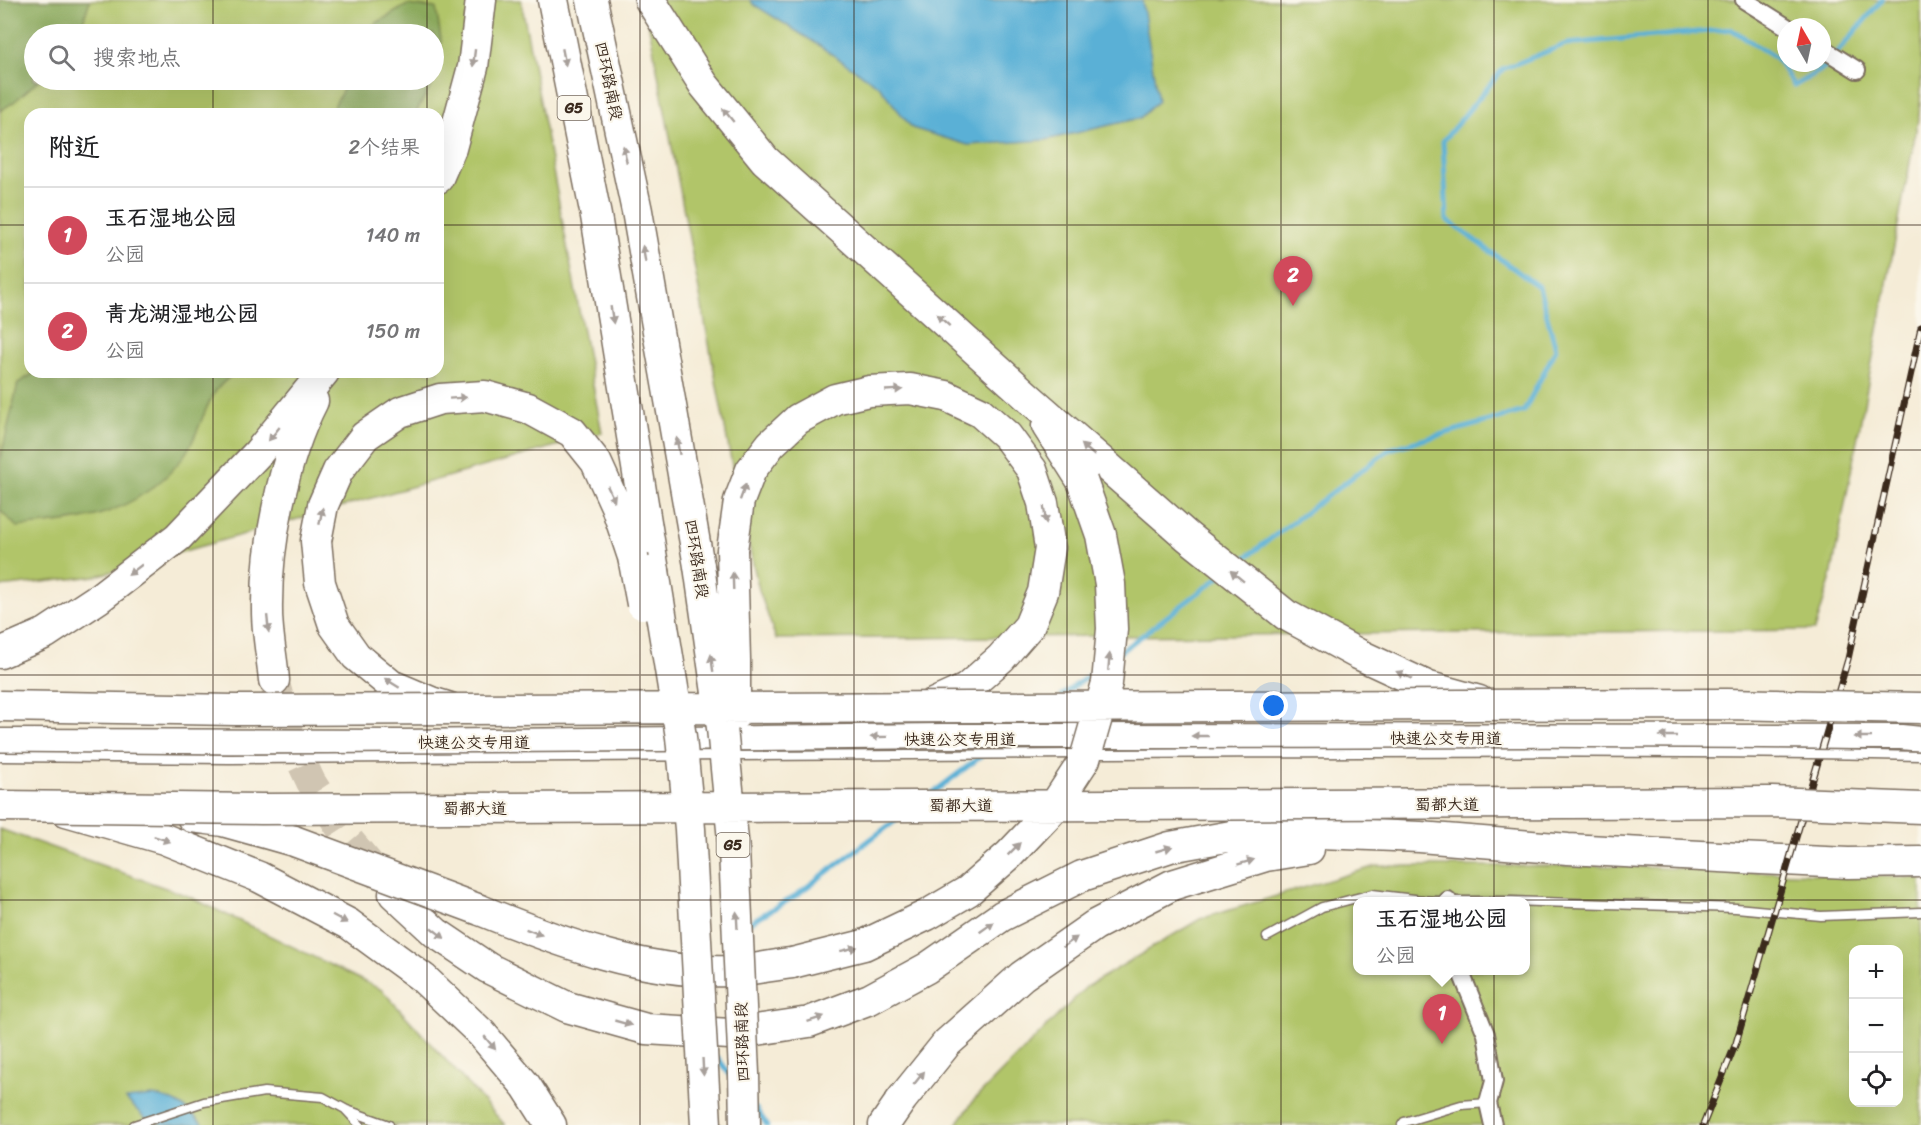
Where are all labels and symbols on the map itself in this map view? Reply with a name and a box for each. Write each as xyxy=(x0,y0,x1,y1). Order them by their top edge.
north arrow xyxy=(1777,18,1831,72)
street label: 四环路南段 xyxy=(586,39,632,123)
one-way arrow xyxy=(560,48,569,67)
one-way arrow xyxy=(469,49,479,68)
road number: G5 xyxy=(558,96,590,120)
one-way arrow xyxy=(722,107,735,123)
one-way arrow xyxy=(620,144,629,163)
one-way arrow xyxy=(640,244,649,263)
pin: 2 xyxy=(1274,256,1312,306)
one-way arrow xyxy=(608,306,617,325)
one-way arrow xyxy=(935,313,950,327)
one-way arrow xyxy=(884,385,903,394)
one-way arrow xyxy=(448,393,467,403)
one-way arrow xyxy=(268,426,281,441)
one-way arrow xyxy=(673,437,682,456)
one-way arrow xyxy=(1081,443,1096,457)
one-way arrow xyxy=(738,483,748,501)
one-way arrow xyxy=(606,485,615,502)
one-way arrow xyxy=(1040,505,1049,524)
one-way arrow xyxy=(317,506,326,525)
street label: 四环路南段 xyxy=(676,517,718,601)
one-way arrow xyxy=(127,564,143,577)
one-way arrow xyxy=(1229,569,1245,582)
one-way arrow xyxy=(728,572,737,591)
one-way arrow xyxy=(263,614,273,633)
one-way arrow xyxy=(1104,652,1114,671)
one-way arrow xyxy=(708,653,717,672)
one-way arrow xyxy=(1395,670,1412,679)
one-way arrow xyxy=(383,678,400,689)
your location xyxy=(1259,691,1288,720)
street label: 快速公交专用道 xyxy=(1390,724,1502,753)
street label: 快速公交专用道 xyxy=(904,725,1016,754)
street label: 快速公交专用道 xyxy=(418,728,530,757)
one-way arrow xyxy=(1190,731,1209,741)
one-way arrow xyxy=(1658,731,1677,741)
one-way arrow xyxy=(869,732,888,742)
one-way arrow xyxy=(1853,732,1872,742)
street label: 蜀都大道 xyxy=(1415,790,1479,819)
street label: 蜀都大道 xyxy=(929,791,993,820)
street label: 蜀都大道 xyxy=(443,794,507,823)
road number: G5 xyxy=(716,833,750,857)
one-way arrow xyxy=(154,835,172,844)
one-way arrow xyxy=(1007,843,1021,857)
one-way arrow xyxy=(1155,844,1173,853)
one-way arrow xyxy=(1237,857,1255,866)
one-way arrow xyxy=(732,910,741,929)
one-way arrow xyxy=(332,914,349,924)
one-way arrow xyxy=(978,921,994,933)
one-way arrow xyxy=(430,927,445,939)
one-way arrow xyxy=(525,927,543,937)
one-way arrow xyxy=(1061,936,1077,948)
one-way arrow xyxy=(840,943,858,953)
pin: 1 xyxy=(1422,994,1462,1044)
street label: 四环路南段 xyxy=(726,1002,758,1082)
one-way arrow xyxy=(807,1014,825,1024)
one-way arrow xyxy=(615,1019,633,1028)
one-way arrow xyxy=(483,1035,496,1051)
one-way arrow xyxy=(699,1058,708,1077)
one-way arrow xyxy=(913,1070,926,1086)

